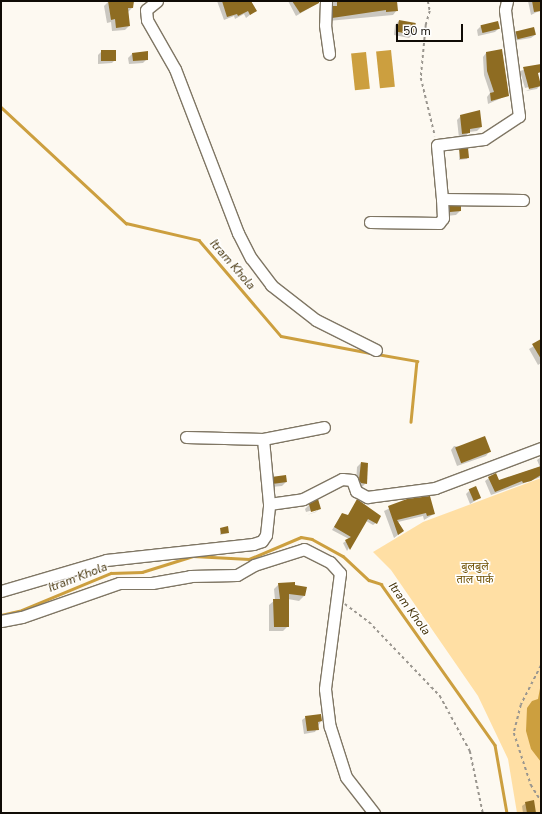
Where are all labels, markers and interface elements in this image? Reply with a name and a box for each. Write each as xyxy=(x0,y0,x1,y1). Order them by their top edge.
scale bar xyxy=(398,16,465,42)
text: 50 m xyxy=(403,23,431,39)
water label: Itram Khola xyxy=(206,237,258,293)
water label: Itram Khola xyxy=(46,560,110,596)
park label: बुलबुले ताल पार्क xyxy=(457,561,493,587)
water label: Itram Khola xyxy=(385,580,433,638)

